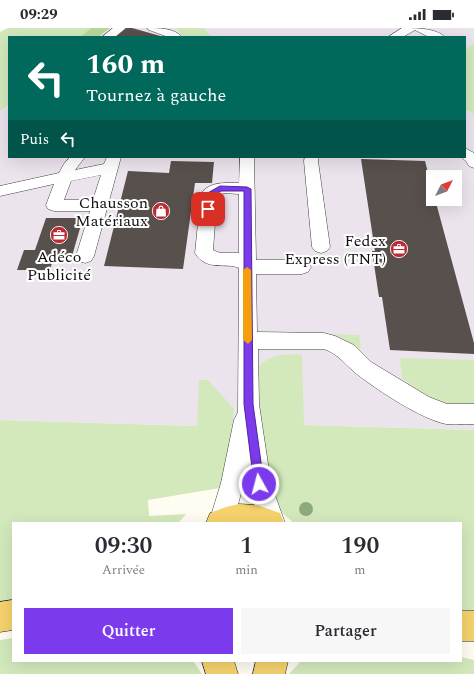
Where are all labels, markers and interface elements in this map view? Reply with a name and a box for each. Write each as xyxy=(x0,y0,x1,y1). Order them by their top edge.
text: 09:29 xyxy=(20,3,58,26)
text: 160 m xyxy=(86,43,165,86)
icon: left xyxy=(20,52,72,104)
text: Tournez à gauche xyxy=(86,82,226,109)
text: Puis xyxy=(20,128,49,151)
icon: left xyxy=(57,128,79,150)
north arrow xyxy=(426,170,462,206)
map controls xyxy=(426,170,462,206)
place label: Chausson Matériaux xyxy=(75,191,148,233)
pin xyxy=(191,192,225,226)
icon: arrive xyxy=(197,198,219,220)
shop icon: Chausson Matériaux xyxy=(151,201,171,221)
office icon: Adéco Publicité xyxy=(49,225,69,245)
place label: Fedex Express (TNT) xyxy=(284,229,386,271)
office icon: Fedex Express (TNT) xyxy=(389,239,409,259)
place label: Adéco Publicité xyxy=(27,245,91,287)
position arrow xyxy=(238,463,280,505)
text: 09:30 xyxy=(95,528,152,564)
text: 1 xyxy=(240,528,253,564)
text: 190 xyxy=(341,528,379,564)
text: Arrivée xyxy=(102,560,145,580)
text: min xyxy=(235,560,258,580)
text: m xyxy=(354,560,366,580)
button: Quitter xyxy=(24,608,233,654)
button: Partager xyxy=(241,608,450,654)

